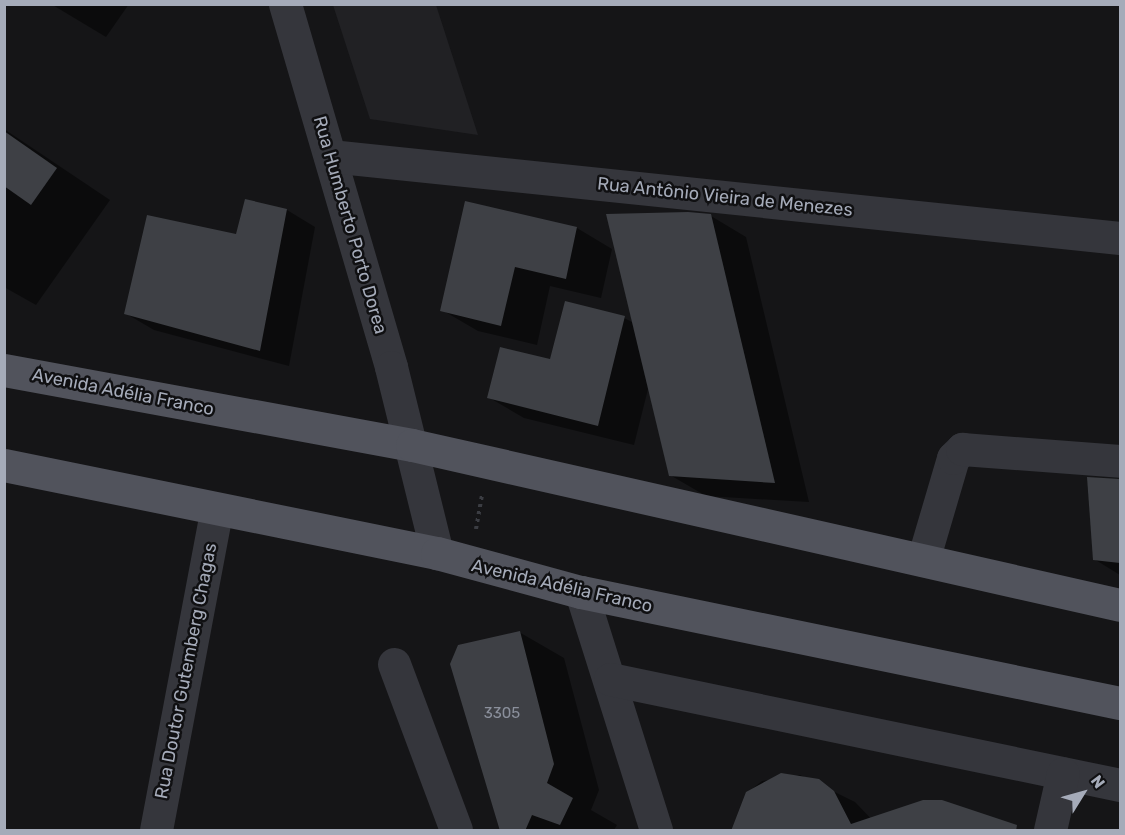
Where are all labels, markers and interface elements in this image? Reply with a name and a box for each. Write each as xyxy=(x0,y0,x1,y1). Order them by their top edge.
street label: Rua Humberto Porto Dorea xyxy=(308,113,392,337)
street label: Rua Antônio Vieira de Menezes xyxy=(596,173,854,221)
street label: Avenida Adélia Franco xyxy=(30,364,216,420)
street label: Rua Doutor Gutemberg Chagas xyxy=(151,541,221,801)
street label: Avenida Adélia Franco xyxy=(469,555,655,617)
house number: 3305 xyxy=(484,705,520,723)
north arrow xyxy=(1053,763,1113,823)
text: N xyxy=(1087,772,1109,792)

